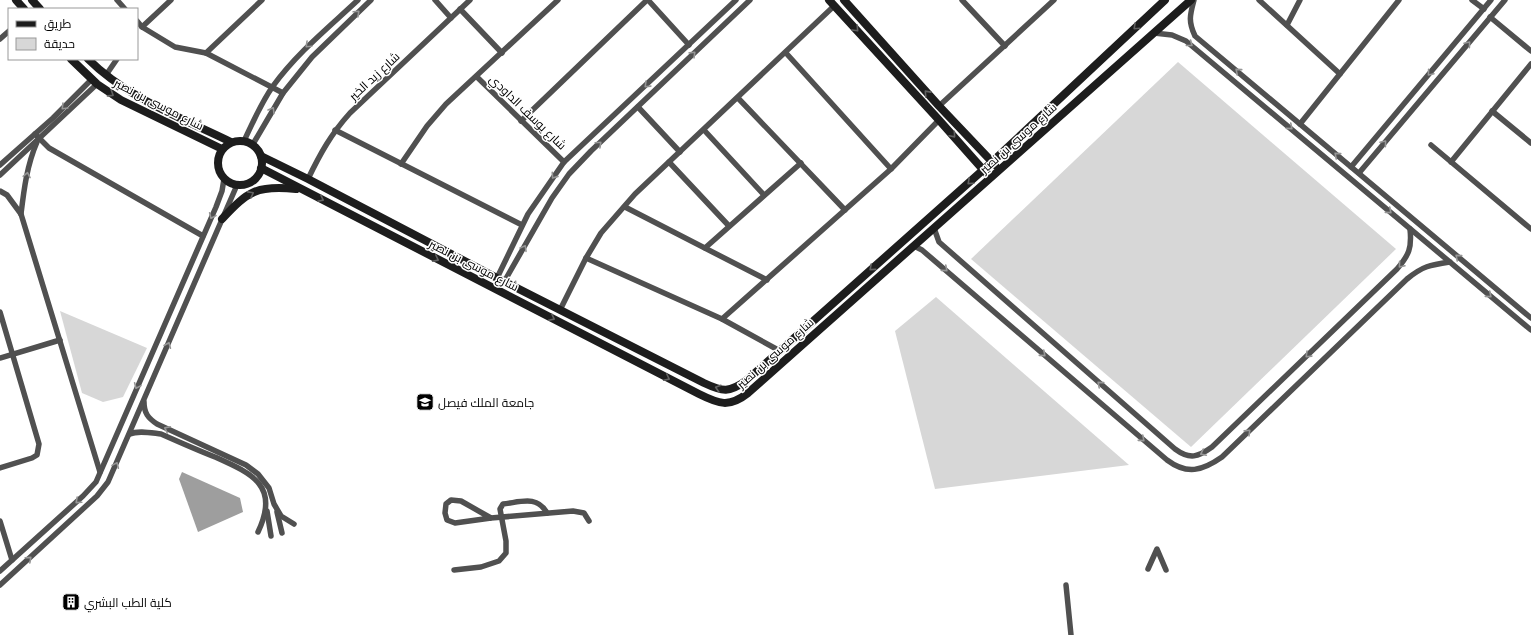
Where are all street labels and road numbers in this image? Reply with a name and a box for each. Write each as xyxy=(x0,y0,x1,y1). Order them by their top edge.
street label: شارع زيد الخير xyxy=(345,49,403,105)
street label: شارع يوسف الداودي xyxy=(484,71,570,155)
street label: شارع موسى بن نصير xyxy=(110,74,206,134)
street label: شارع موسى بن نصير xyxy=(976,99,1060,178)
street label: شارع موسى بن نصير xyxy=(425,235,521,295)
street label: شارع موسى بن نصير xyxy=(733,314,817,393)

